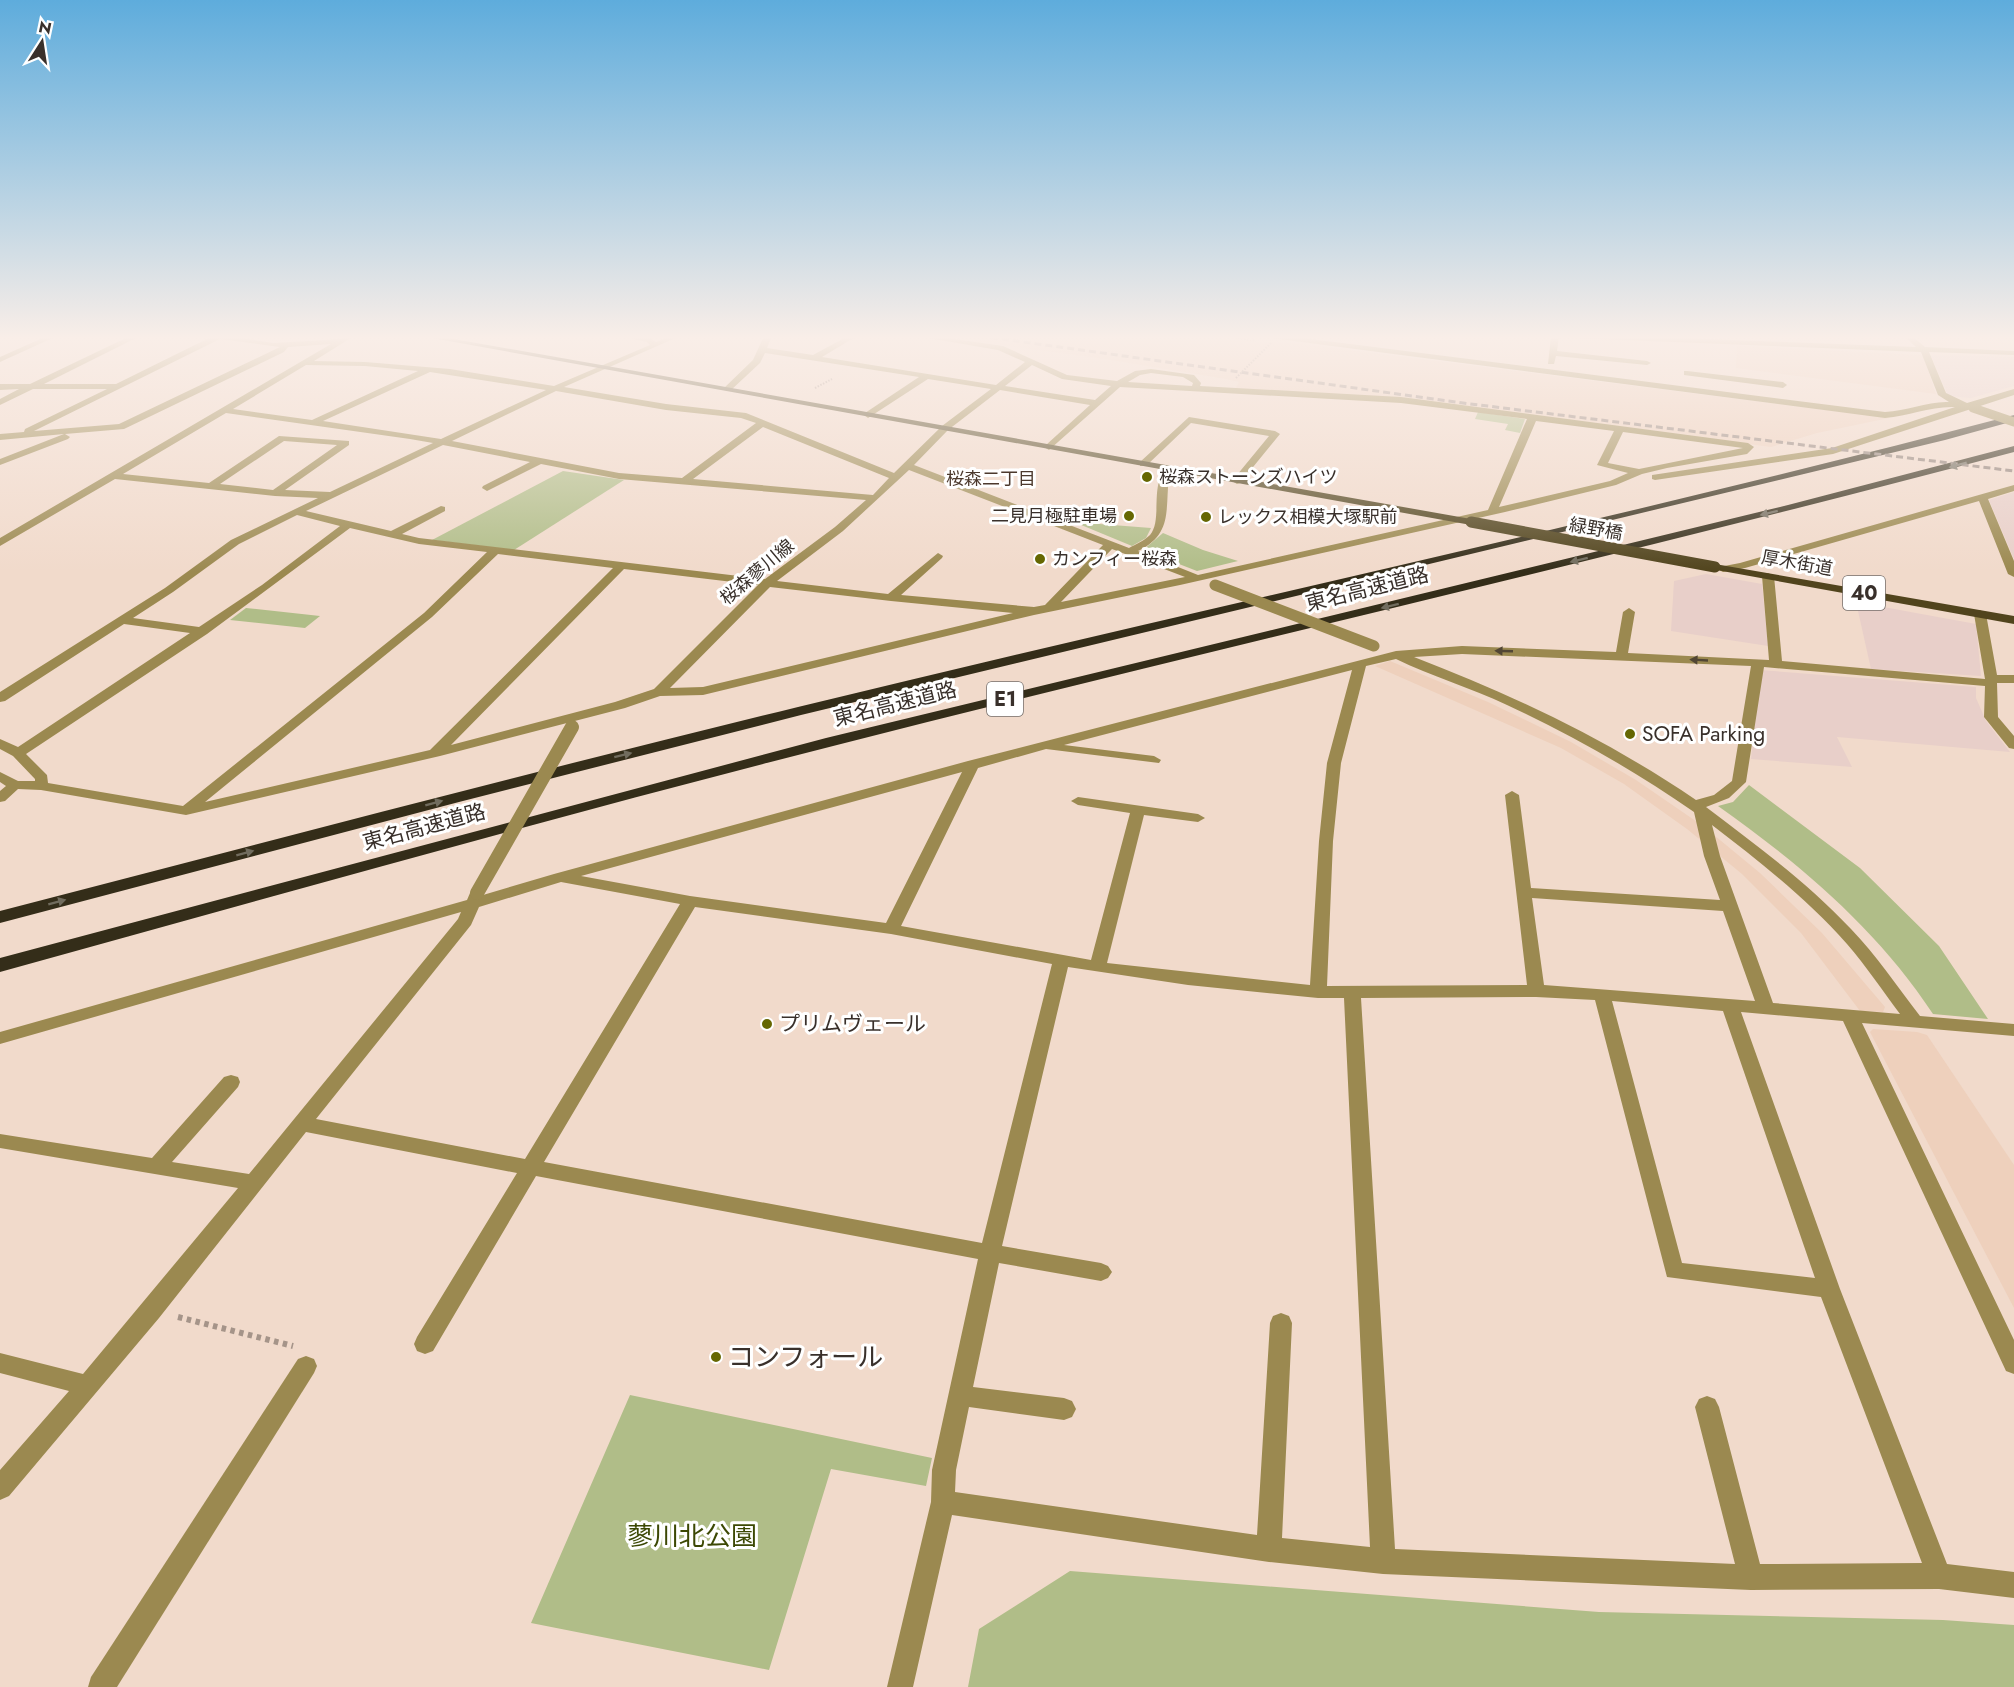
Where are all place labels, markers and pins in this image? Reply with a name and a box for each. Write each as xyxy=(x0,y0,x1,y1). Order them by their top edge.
place label: 桜森ストーンズハイツ xyxy=(1159,464,1337,490)
marker: 桜森ストーンズハイツ xyxy=(1140,470,1154,484)
place label: 二見月極駐車場 xyxy=(991,503,1117,529)
place label: レックス相模大塚駅前 xyxy=(1218,504,1397,530)
marker: 二見月極駐車場 xyxy=(1122,509,1136,523)
marker: レックス相模大塚駅前 xyxy=(1199,510,1213,524)
place label: カンフィー桜森 xyxy=(1052,546,1177,572)
marker: カンフィー桜森 xyxy=(1033,552,1047,566)
place label: SOFA Parking xyxy=(1642,719,1765,749)
marker: SOFA Parking xyxy=(1623,727,1637,741)
place label: プリムヴェール xyxy=(779,1009,926,1039)
marker: プリムヴェール xyxy=(760,1017,774,1031)
place label: コンフォール xyxy=(728,1338,883,1376)
marker: コンフォール xyxy=(709,1350,723,1364)

